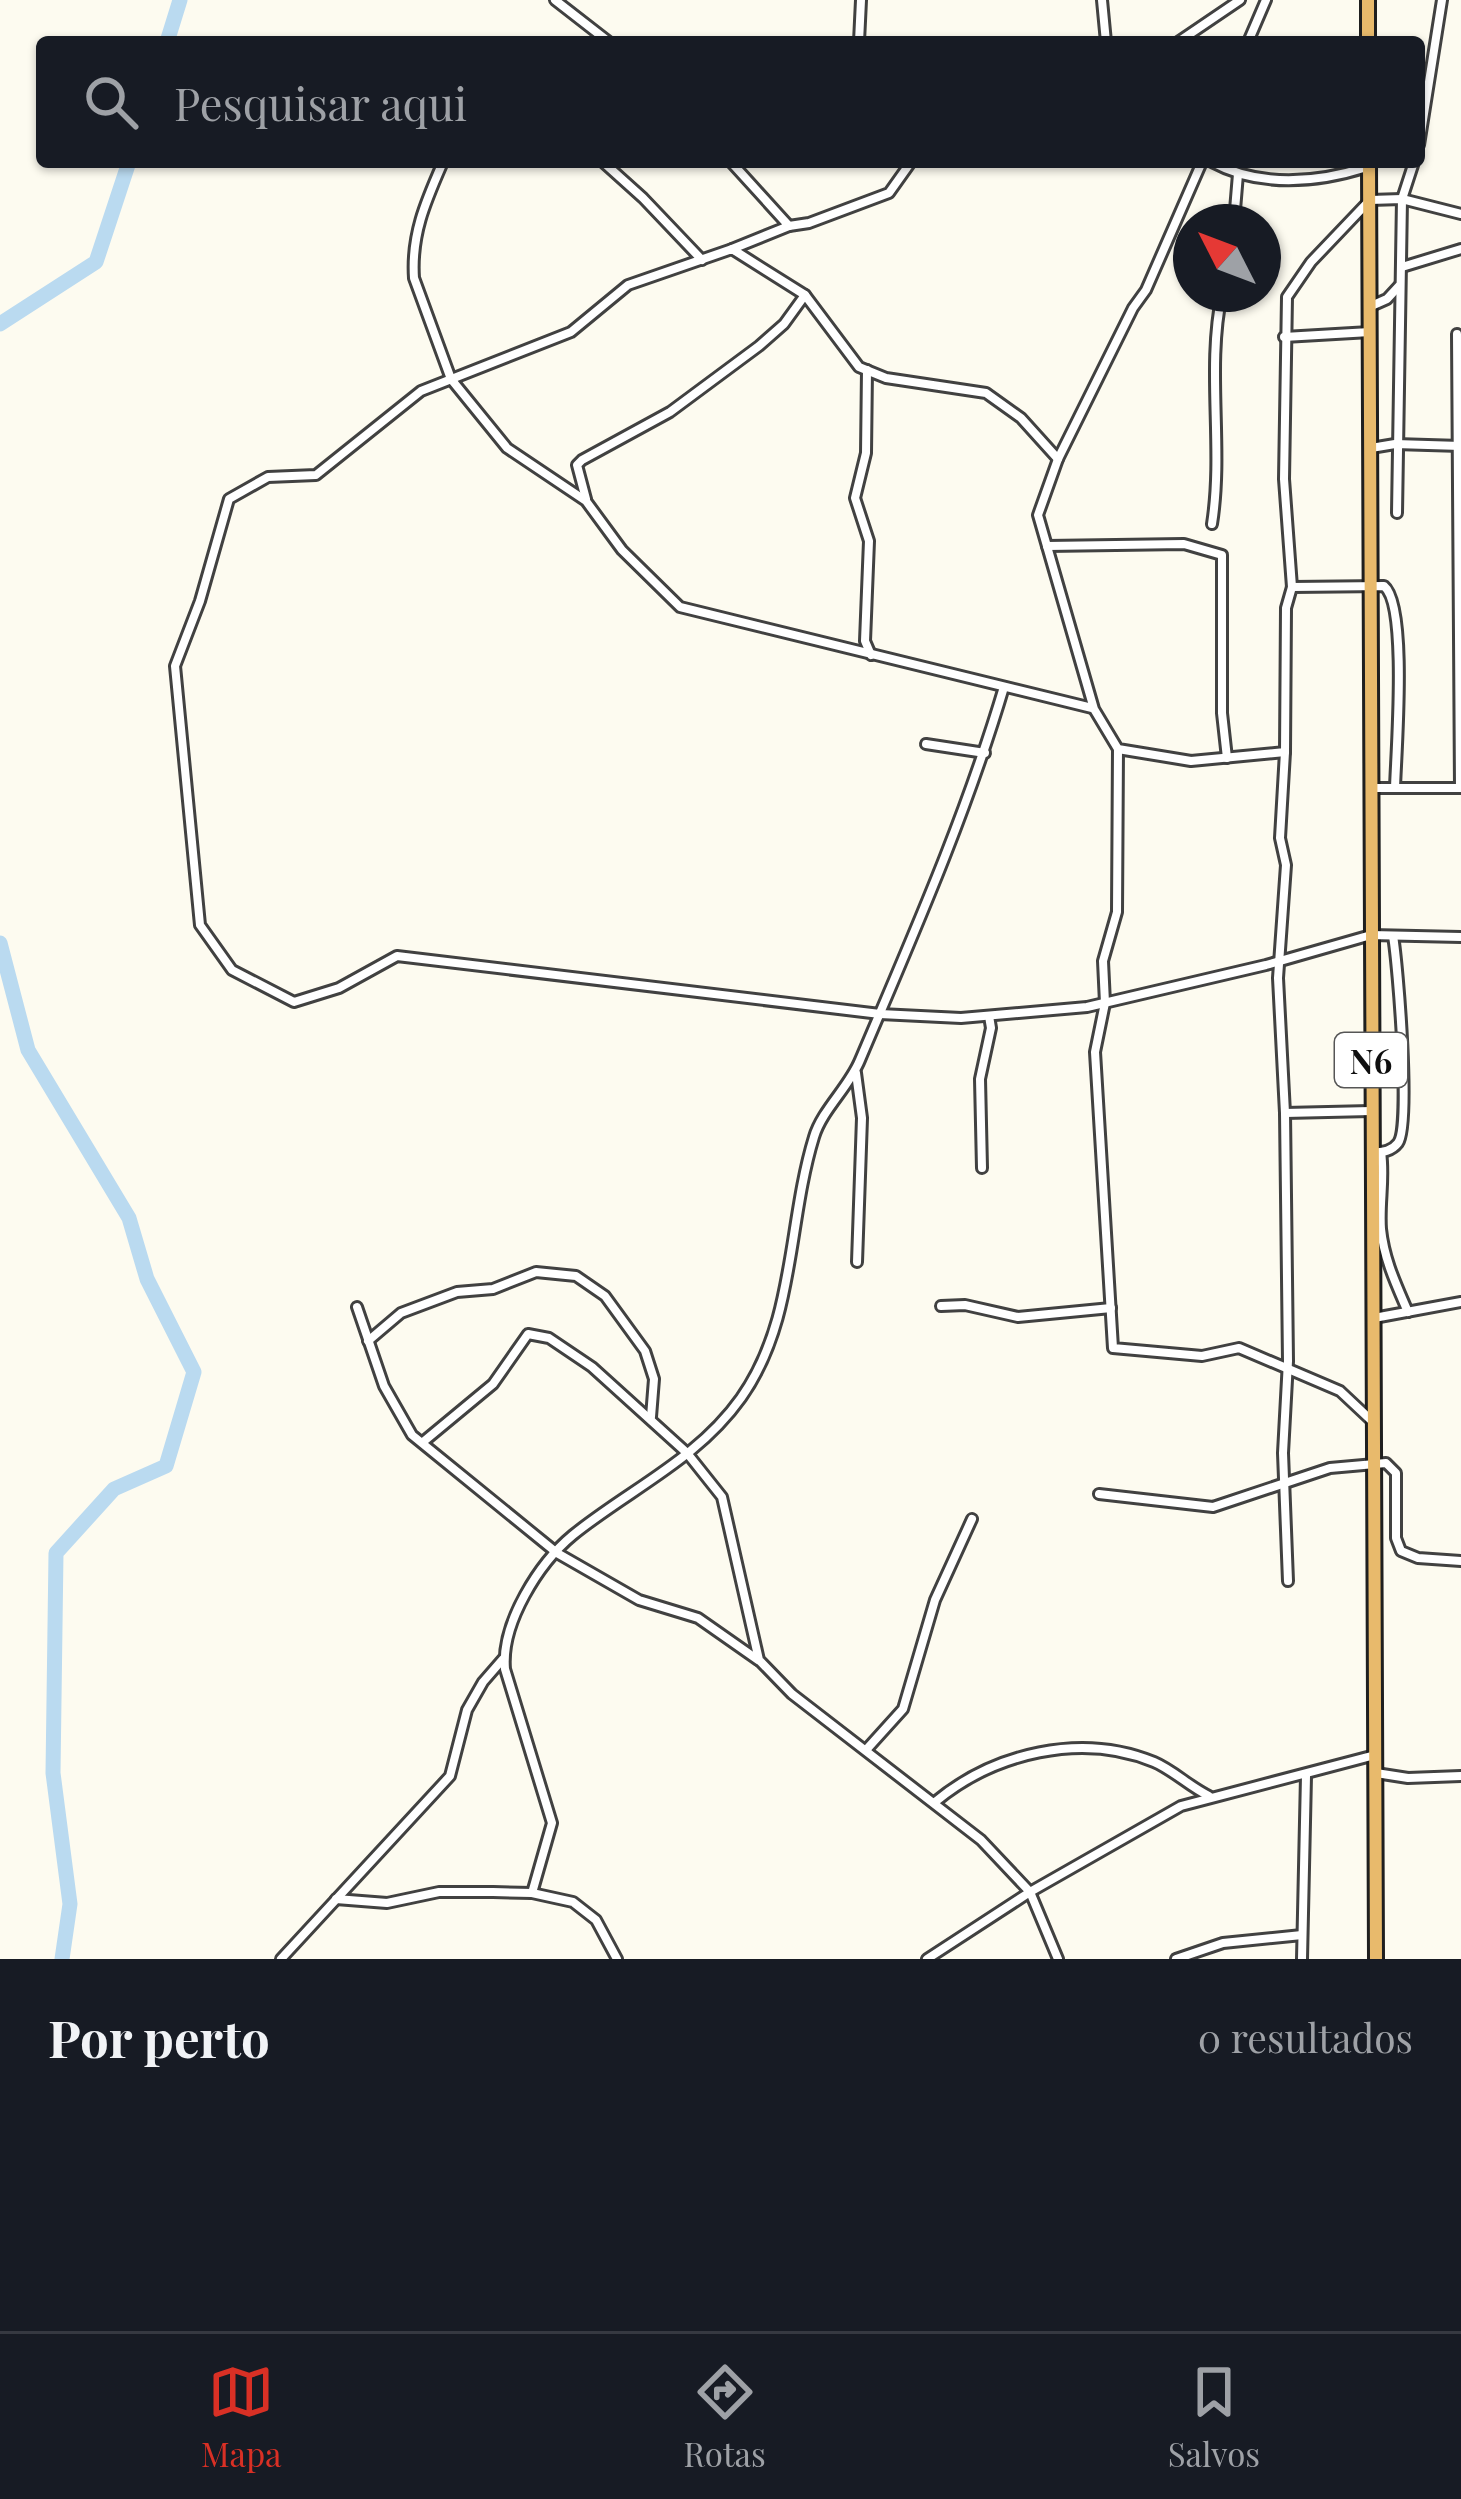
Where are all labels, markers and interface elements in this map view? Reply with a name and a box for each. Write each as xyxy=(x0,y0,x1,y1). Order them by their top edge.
search box xyxy=(36,36,1425,168)
icon: search xyxy=(78,69,144,135)
text: Pesquisar aqui xyxy=(174,72,467,132)
north arrow xyxy=(1173,204,1281,312)
road number: N6 xyxy=(1335,1033,1407,1087)
text: Por perto xyxy=(48,2003,270,2071)
text: 0 resultados xyxy=(1198,2011,1413,2063)
tab: Mapa xyxy=(201,2359,282,2475)
tab: Rotas xyxy=(683,2359,766,2475)
tab: Salvos xyxy=(1168,2359,1260,2475)

